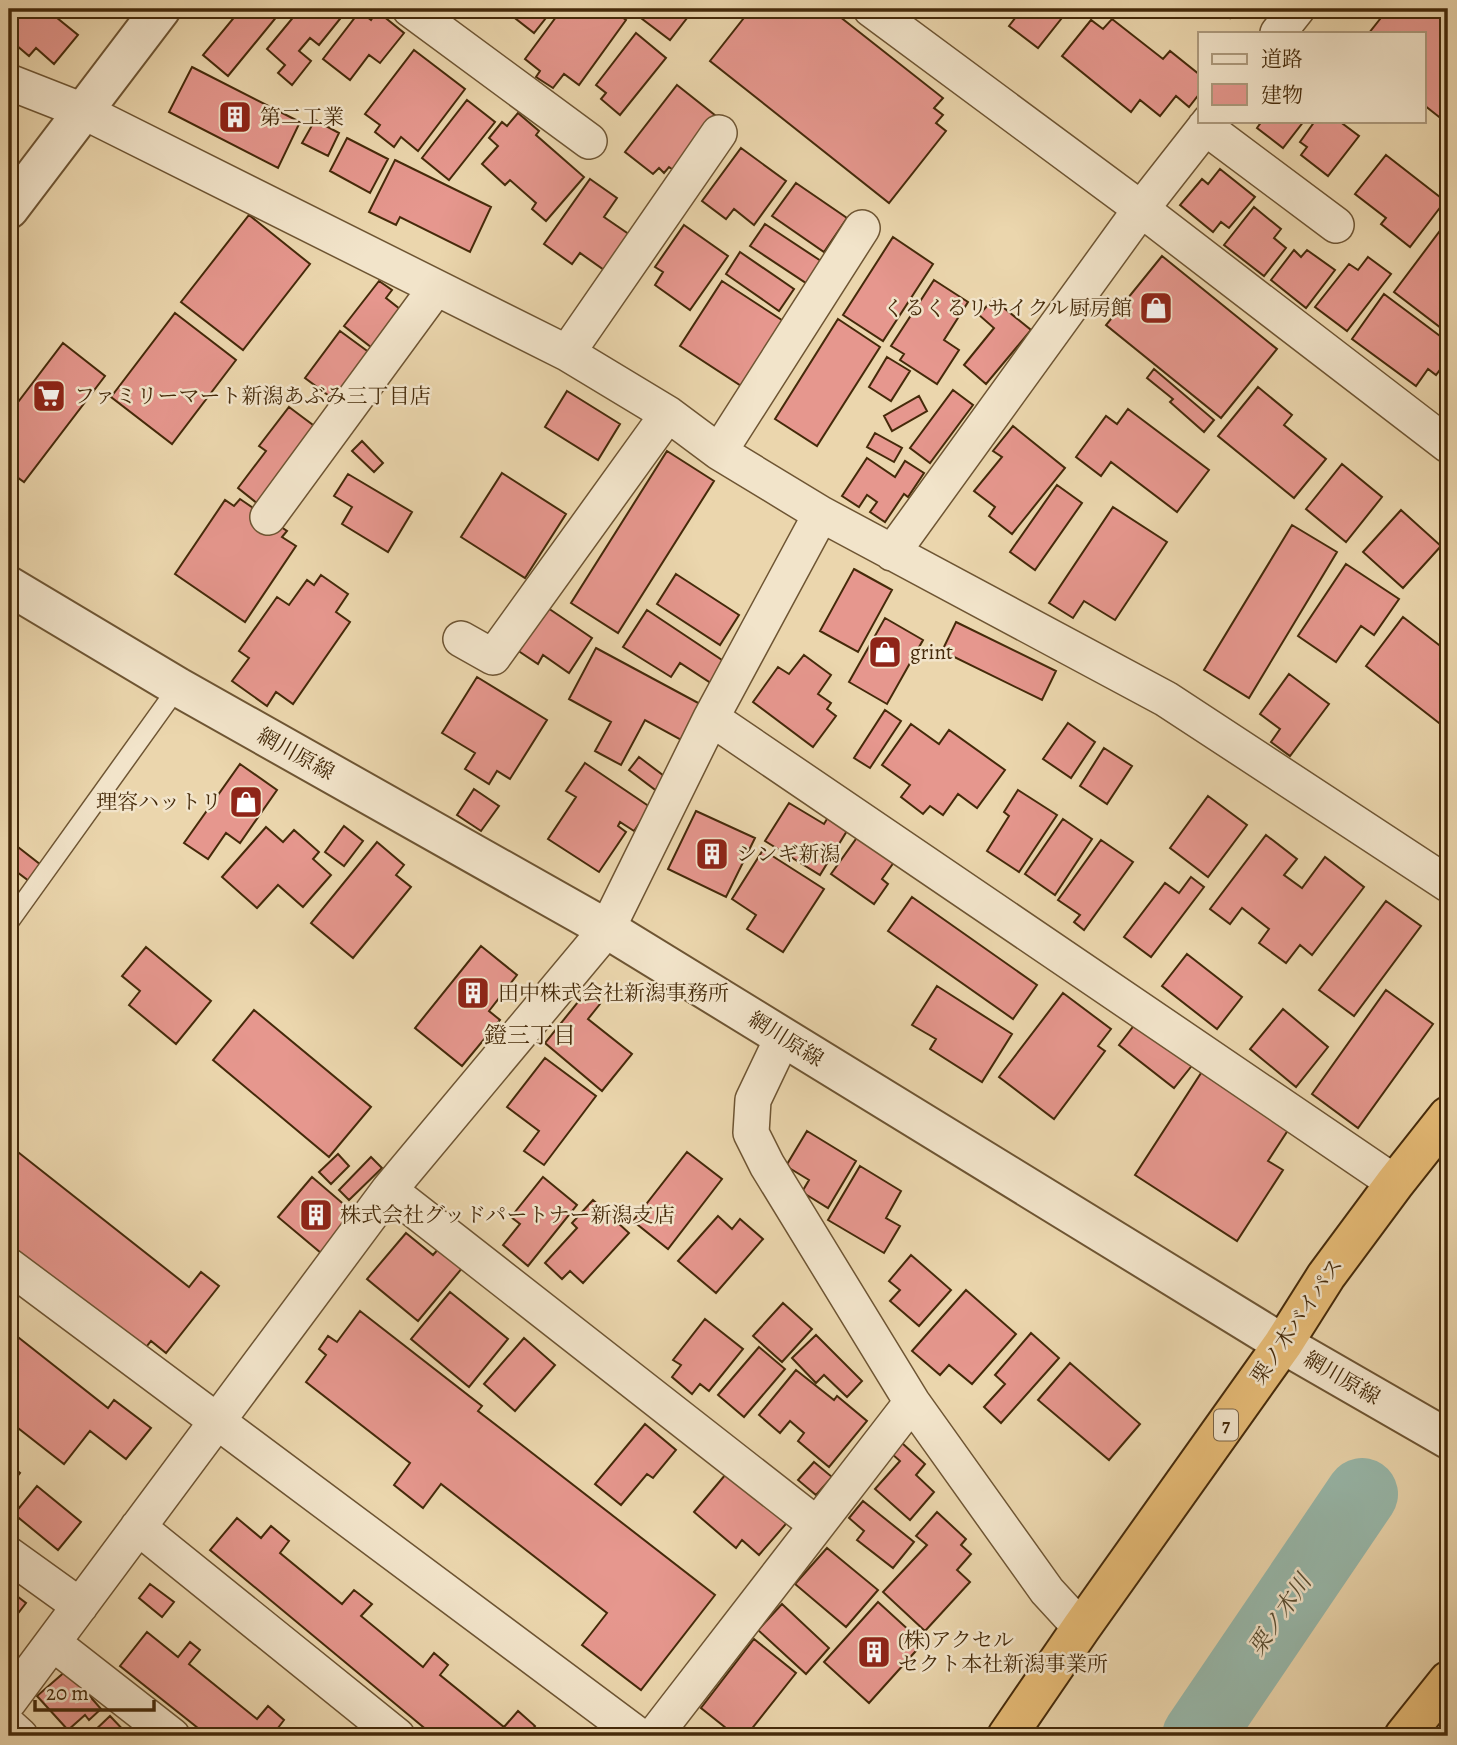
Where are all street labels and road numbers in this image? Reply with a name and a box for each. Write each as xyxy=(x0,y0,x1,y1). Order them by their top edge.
street label: 網川原線 xyxy=(252,721,340,787)
street label: 網川原線 xyxy=(743,1005,829,1073)
street label: 栗ノ木バイパス xyxy=(1244,1252,1350,1390)
street label: 網川原線 xyxy=(1299,1345,1385,1411)
road number: 7 xyxy=(1214,1410,1238,1441)

